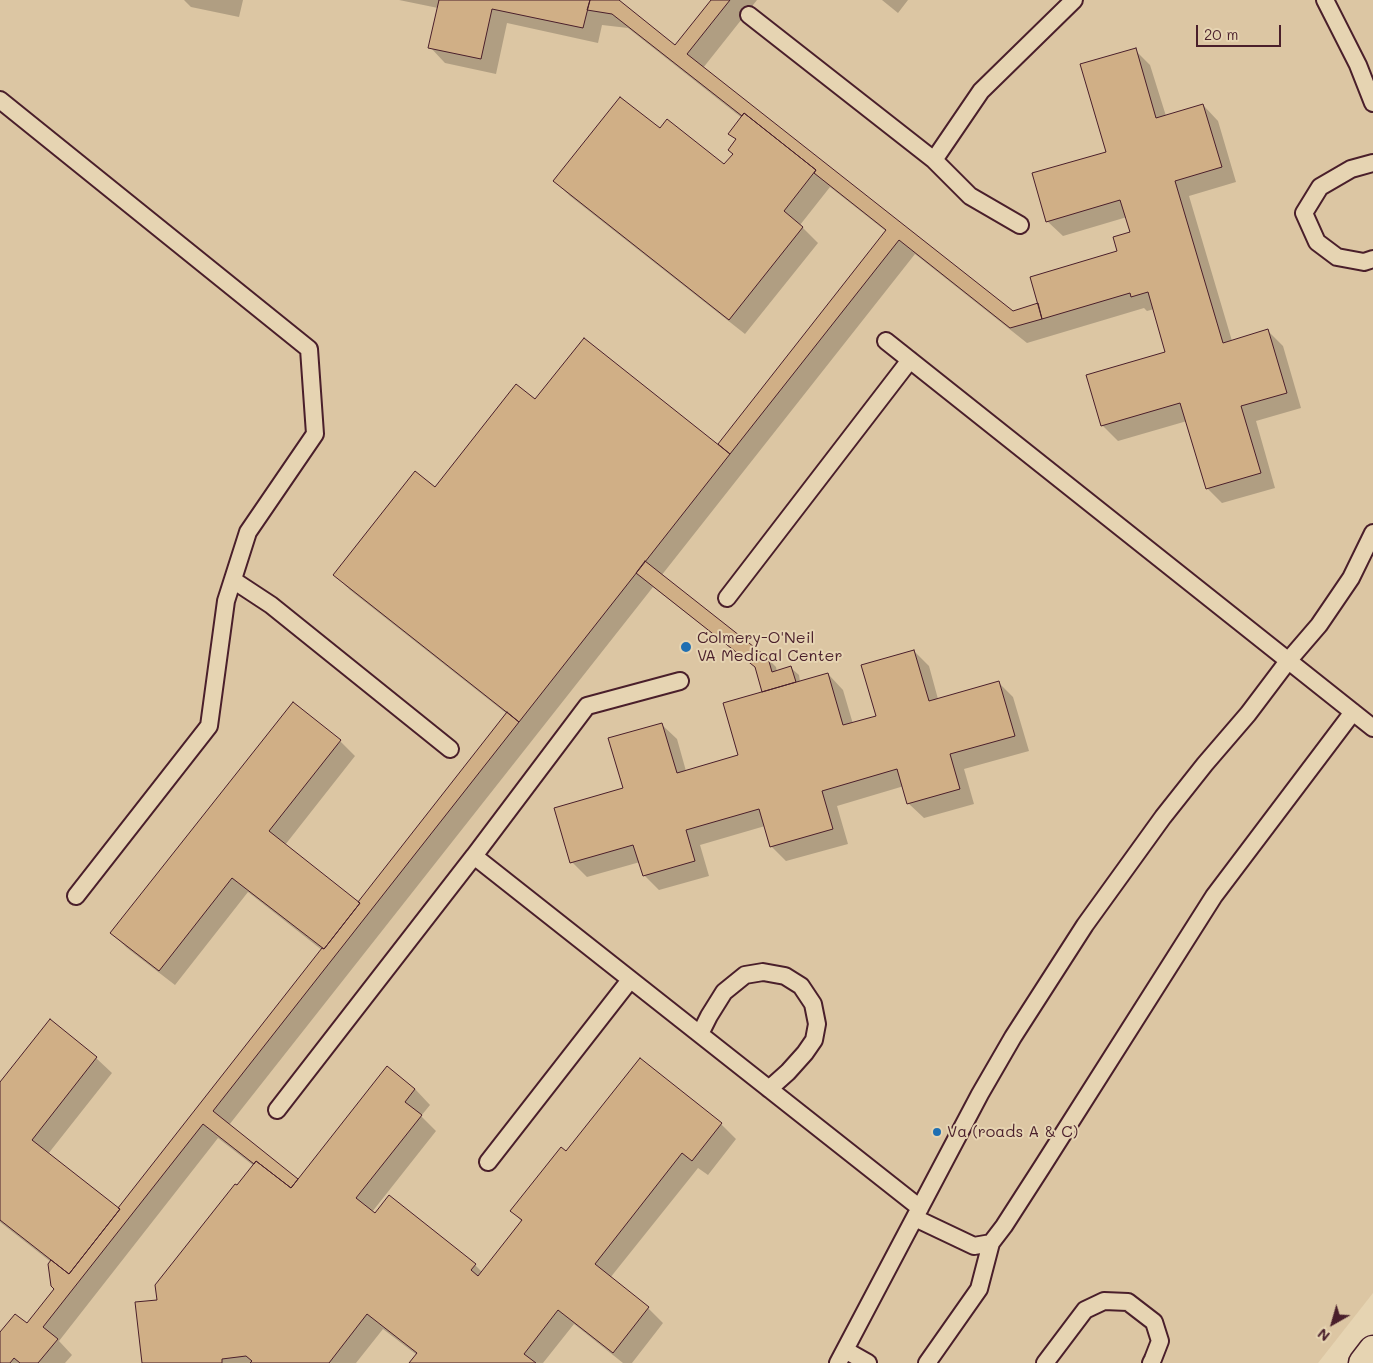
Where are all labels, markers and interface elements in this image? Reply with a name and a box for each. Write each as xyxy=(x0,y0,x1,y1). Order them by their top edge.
scale bar xyxy=(1198,15,1283,47)
text: 20 m xyxy=(1204,24,1238,44)
place label: Colmery-O'Neil VA Medical Center xyxy=(697,628,842,666)
marker: Colmery-O'Neil VA Medical Center xyxy=(679,640,693,654)
place label: Va (roads A & C) xyxy=(947,1122,1078,1142)
marker: Va (roads A & C) xyxy=(931,1126,943,1138)
north arrow xyxy=(1308,1298,1358,1348)
text: N xyxy=(1313,1324,1334,1346)

